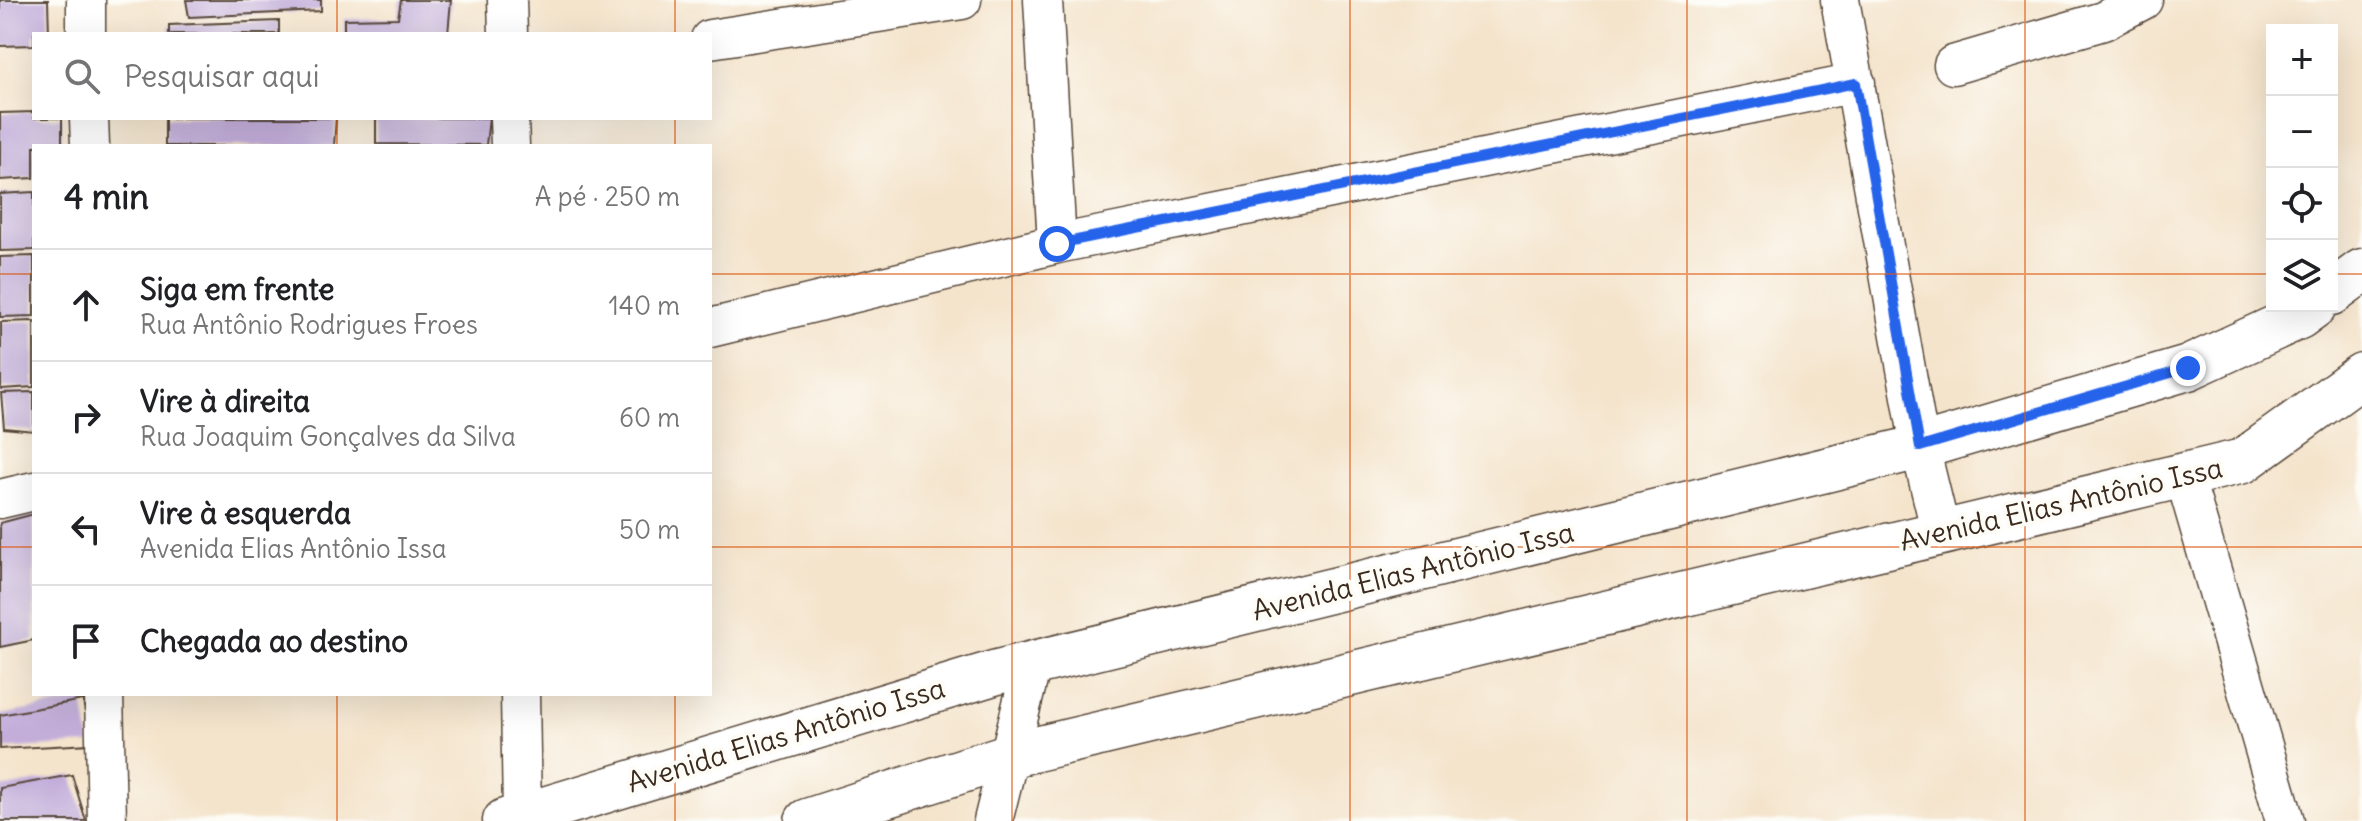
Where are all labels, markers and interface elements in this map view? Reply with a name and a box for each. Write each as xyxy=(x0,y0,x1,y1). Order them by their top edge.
map controls xyxy=(2266,24,2338,312)
button: + xyxy=(2266,24,2338,96)
search box xyxy=(32,32,712,120)
icon: search xyxy=(60,54,104,98)
text: Pesquisar aqui xyxy=(124,57,320,95)
button: − xyxy=(2266,96,2338,168)
button: locate xyxy=(2266,168,2338,240)
text: 4 min xyxy=(64,175,149,218)
text: A pé · 250 m xyxy=(535,180,680,213)
route start xyxy=(1039,226,1075,262)
button: layers xyxy=(2266,240,2338,312)
text: Siga em frente xyxy=(140,270,334,308)
icon: ahead xyxy=(64,283,108,327)
text: 140 m xyxy=(609,289,680,322)
text: Rua Antônio Rodrigues Froes xyxy=(140,308,478,341)
route end xyxy=(2170,350,2206,386)
text: Vire à direita xyxy=(140,382,310,420)
icon: right xyxy=(64,395,108,439)
text: 60 m xyxy=(619,401,680,434)
text: Rua Joaquim Gonçalves da Silva xyxy=(140,420,516,453)
street label: Avenida Elias Antônio Issa xyxy=(1896,449,2226,559)
text: Vire à esquerda xyxy=(140,494,351,532)
icon: left xyxy=(64,507,108,551)
text: 50 m xyxy=(619,513,680,546)
street label: Avenida Elias Antônio Issa xyxy=(1248,514,1578,628)
text: Avenida Elias Antônio Issa xyxy=(140,532,447,565)
icon: arrive xyxy=(64,619,108,663)
text: Chegada ao destino xyxy=(140,622,408,660)
street label: Avenida Elias Antônio Issa xyxy=(623,670,949,800)

